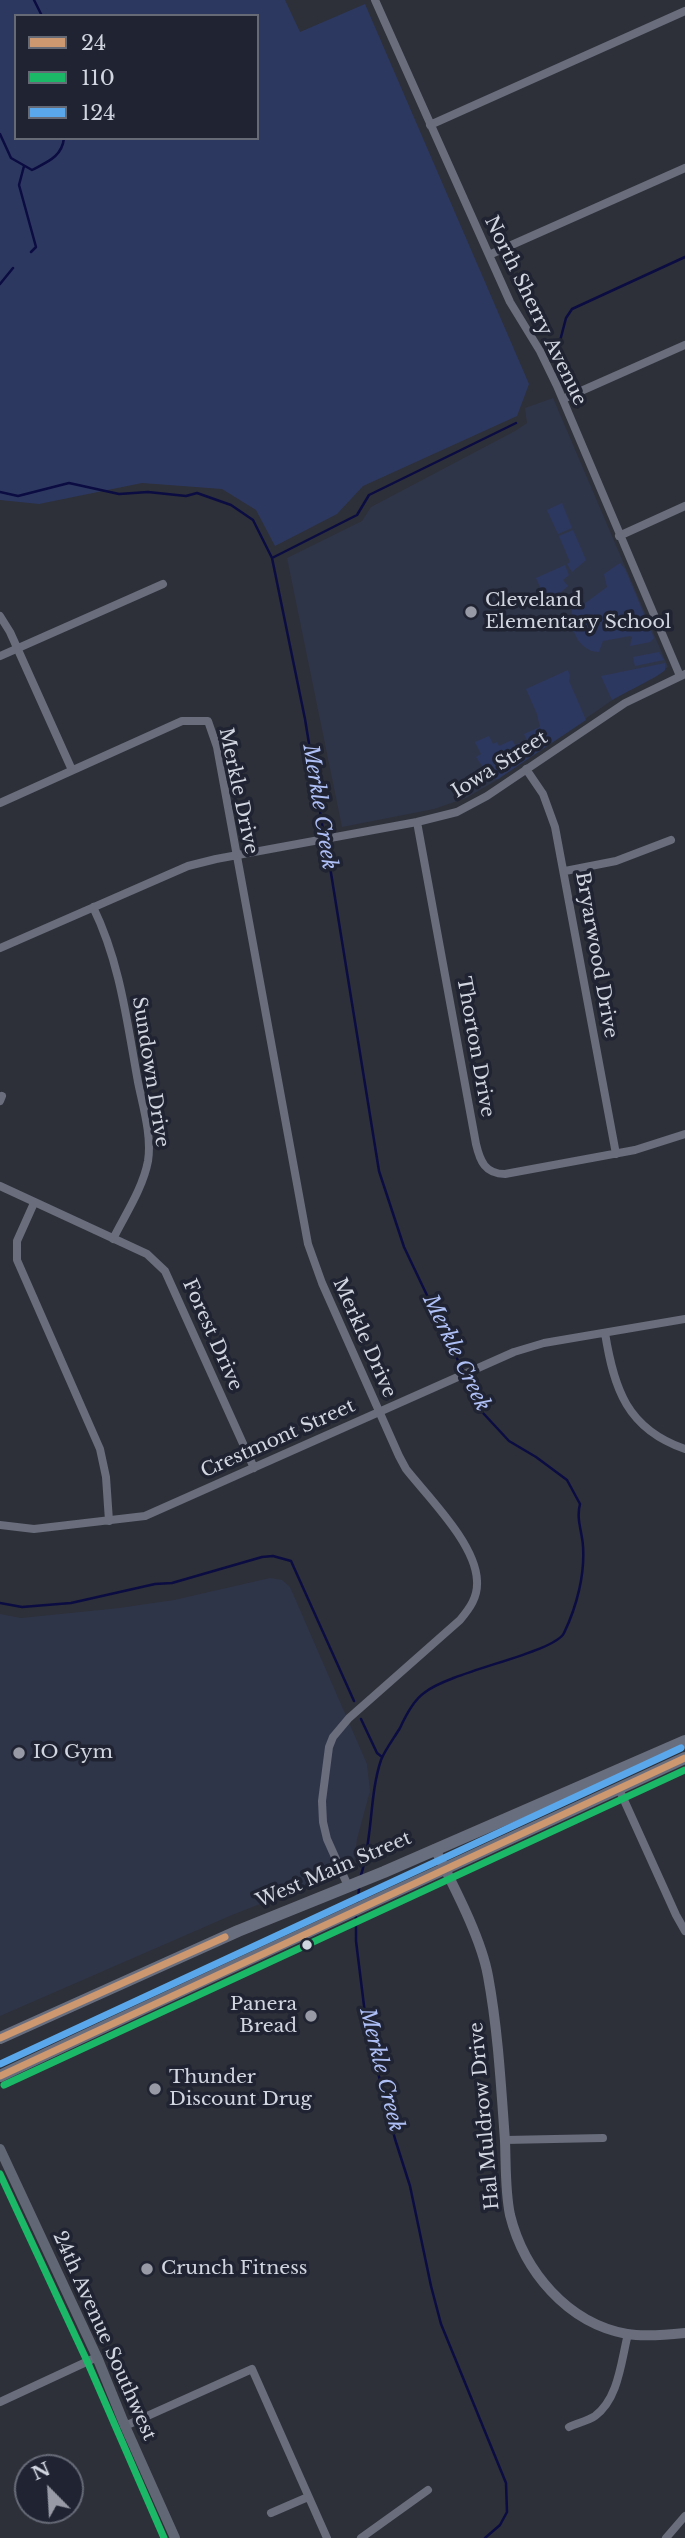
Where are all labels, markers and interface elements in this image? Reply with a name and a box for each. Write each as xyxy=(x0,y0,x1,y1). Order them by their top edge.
legend xyxy=(14,14,259,140)
text: 24 xyxy=(81,30,106,56)
text: 110 xyxy=(81,65,115,91)
text: 124 xyxy=(81,100,116,126)
street label: North Sherry Avenue xyxy=(479,213,591,409)
place label: Cleveland Elementary School xyxy=(485,590,671,634)
marker: Cleveland Elementary School xyxy=(463,604,479,620)
street label: Merkle Drive xyxy=(213,726,263,856)
street label: Iowa Street xyxy=(448,727,552,803)
water label: Merkle Creek xyxy=(297,742,341,872)
street label: Bryarwood Drive xyxy=(570,870,622,1040)
street label: Thorton Drive xyxy=(451,975,499,1119)
street label: Sundown Drive xyxy=(127,995,173,1149)
street label: Merkle Drive xyxy=(327,1275,401,1401)
street label: Forest Drive xyxy=(177,1276,247,1394)
water label: Merkle Creek xyxy=(417,1290,495,1416)
street label: Crestmont Street xyxy=(197,1395,359,1483)
place label: IO Gym xyxy=(33,1742,113,1764)
marker: IO Gym xyxy=(11,1745,27,1761)
street label: West Main Street xyxy=(253,1827,415,1913)
unlabelled marker xyxy=(300,1938,314,1952)
place label: Panera Bread xyxy=(230,1994,297,2038)
water label: Merkle Creek xyxy=(353,2005,409,2135)
marker: Panera Bread xyxy=(303,2008,319,2024)
street label: Hal Muldrow Drive xyxy=(465,2021,505,2211)
place label: Thunder Discount Drug xyxy=(169,2067,312,2111)
marker: Thunder Discount Drug xyxy=(147,2081,163,2097)
street label: 24th Avenue Southwest xyxy=(48,2228,160,2444)
place label: Crunch Fitness xyxy=(161,2258,307,2280)
marker: Crunch Fitness xyxy=(139,2261,155,2277)
north arrow xyxy=(14,2454,84,2524)
text: N xyxy=(28,2457,54,2485)

